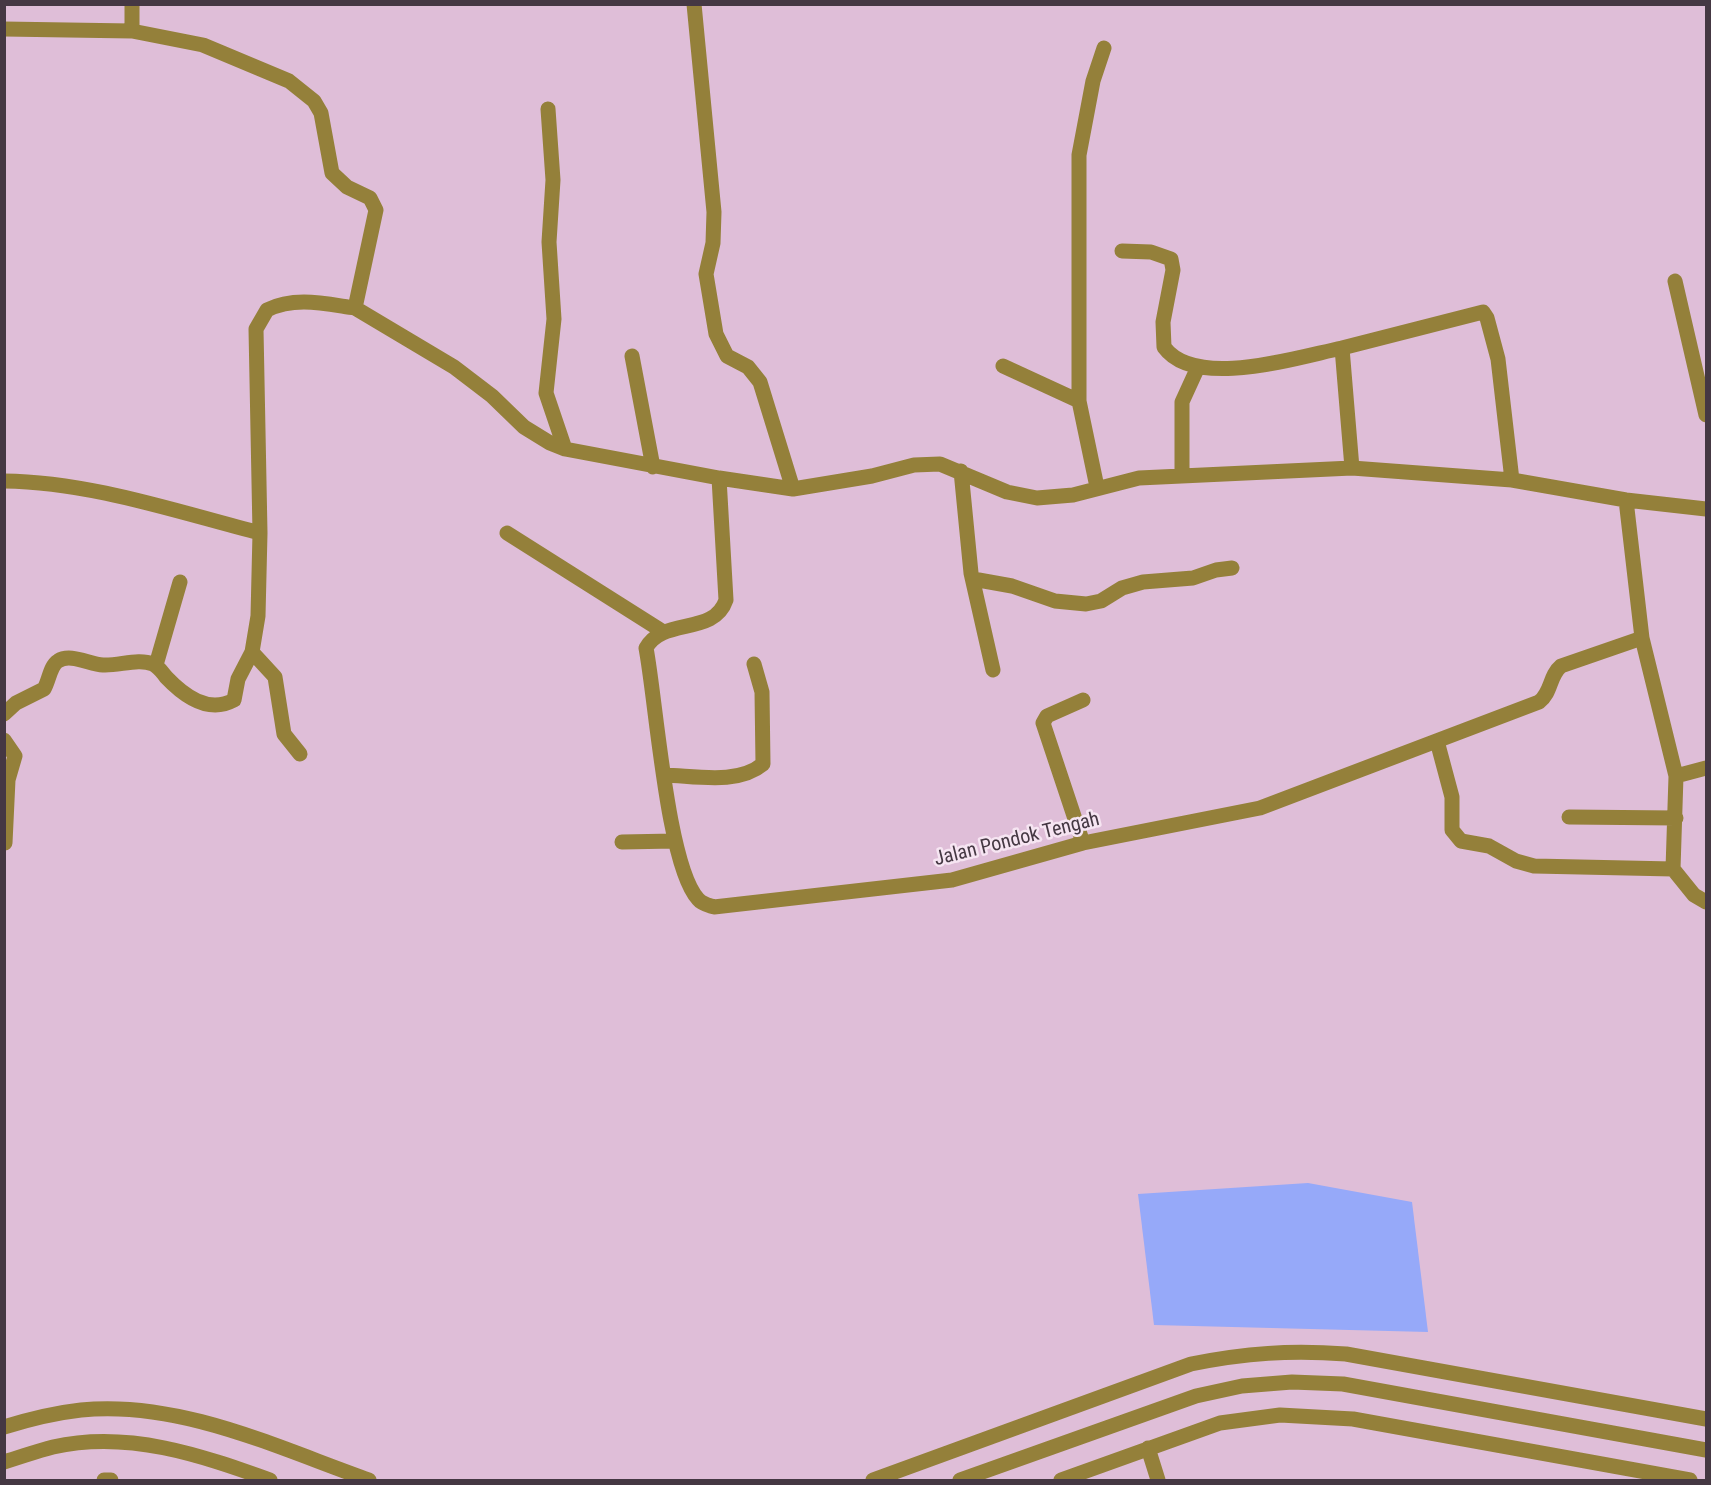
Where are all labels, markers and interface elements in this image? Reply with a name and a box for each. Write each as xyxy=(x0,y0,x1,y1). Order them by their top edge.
street label: Jalan Pondok Tengah xyxy=(932,808,1102,872)

